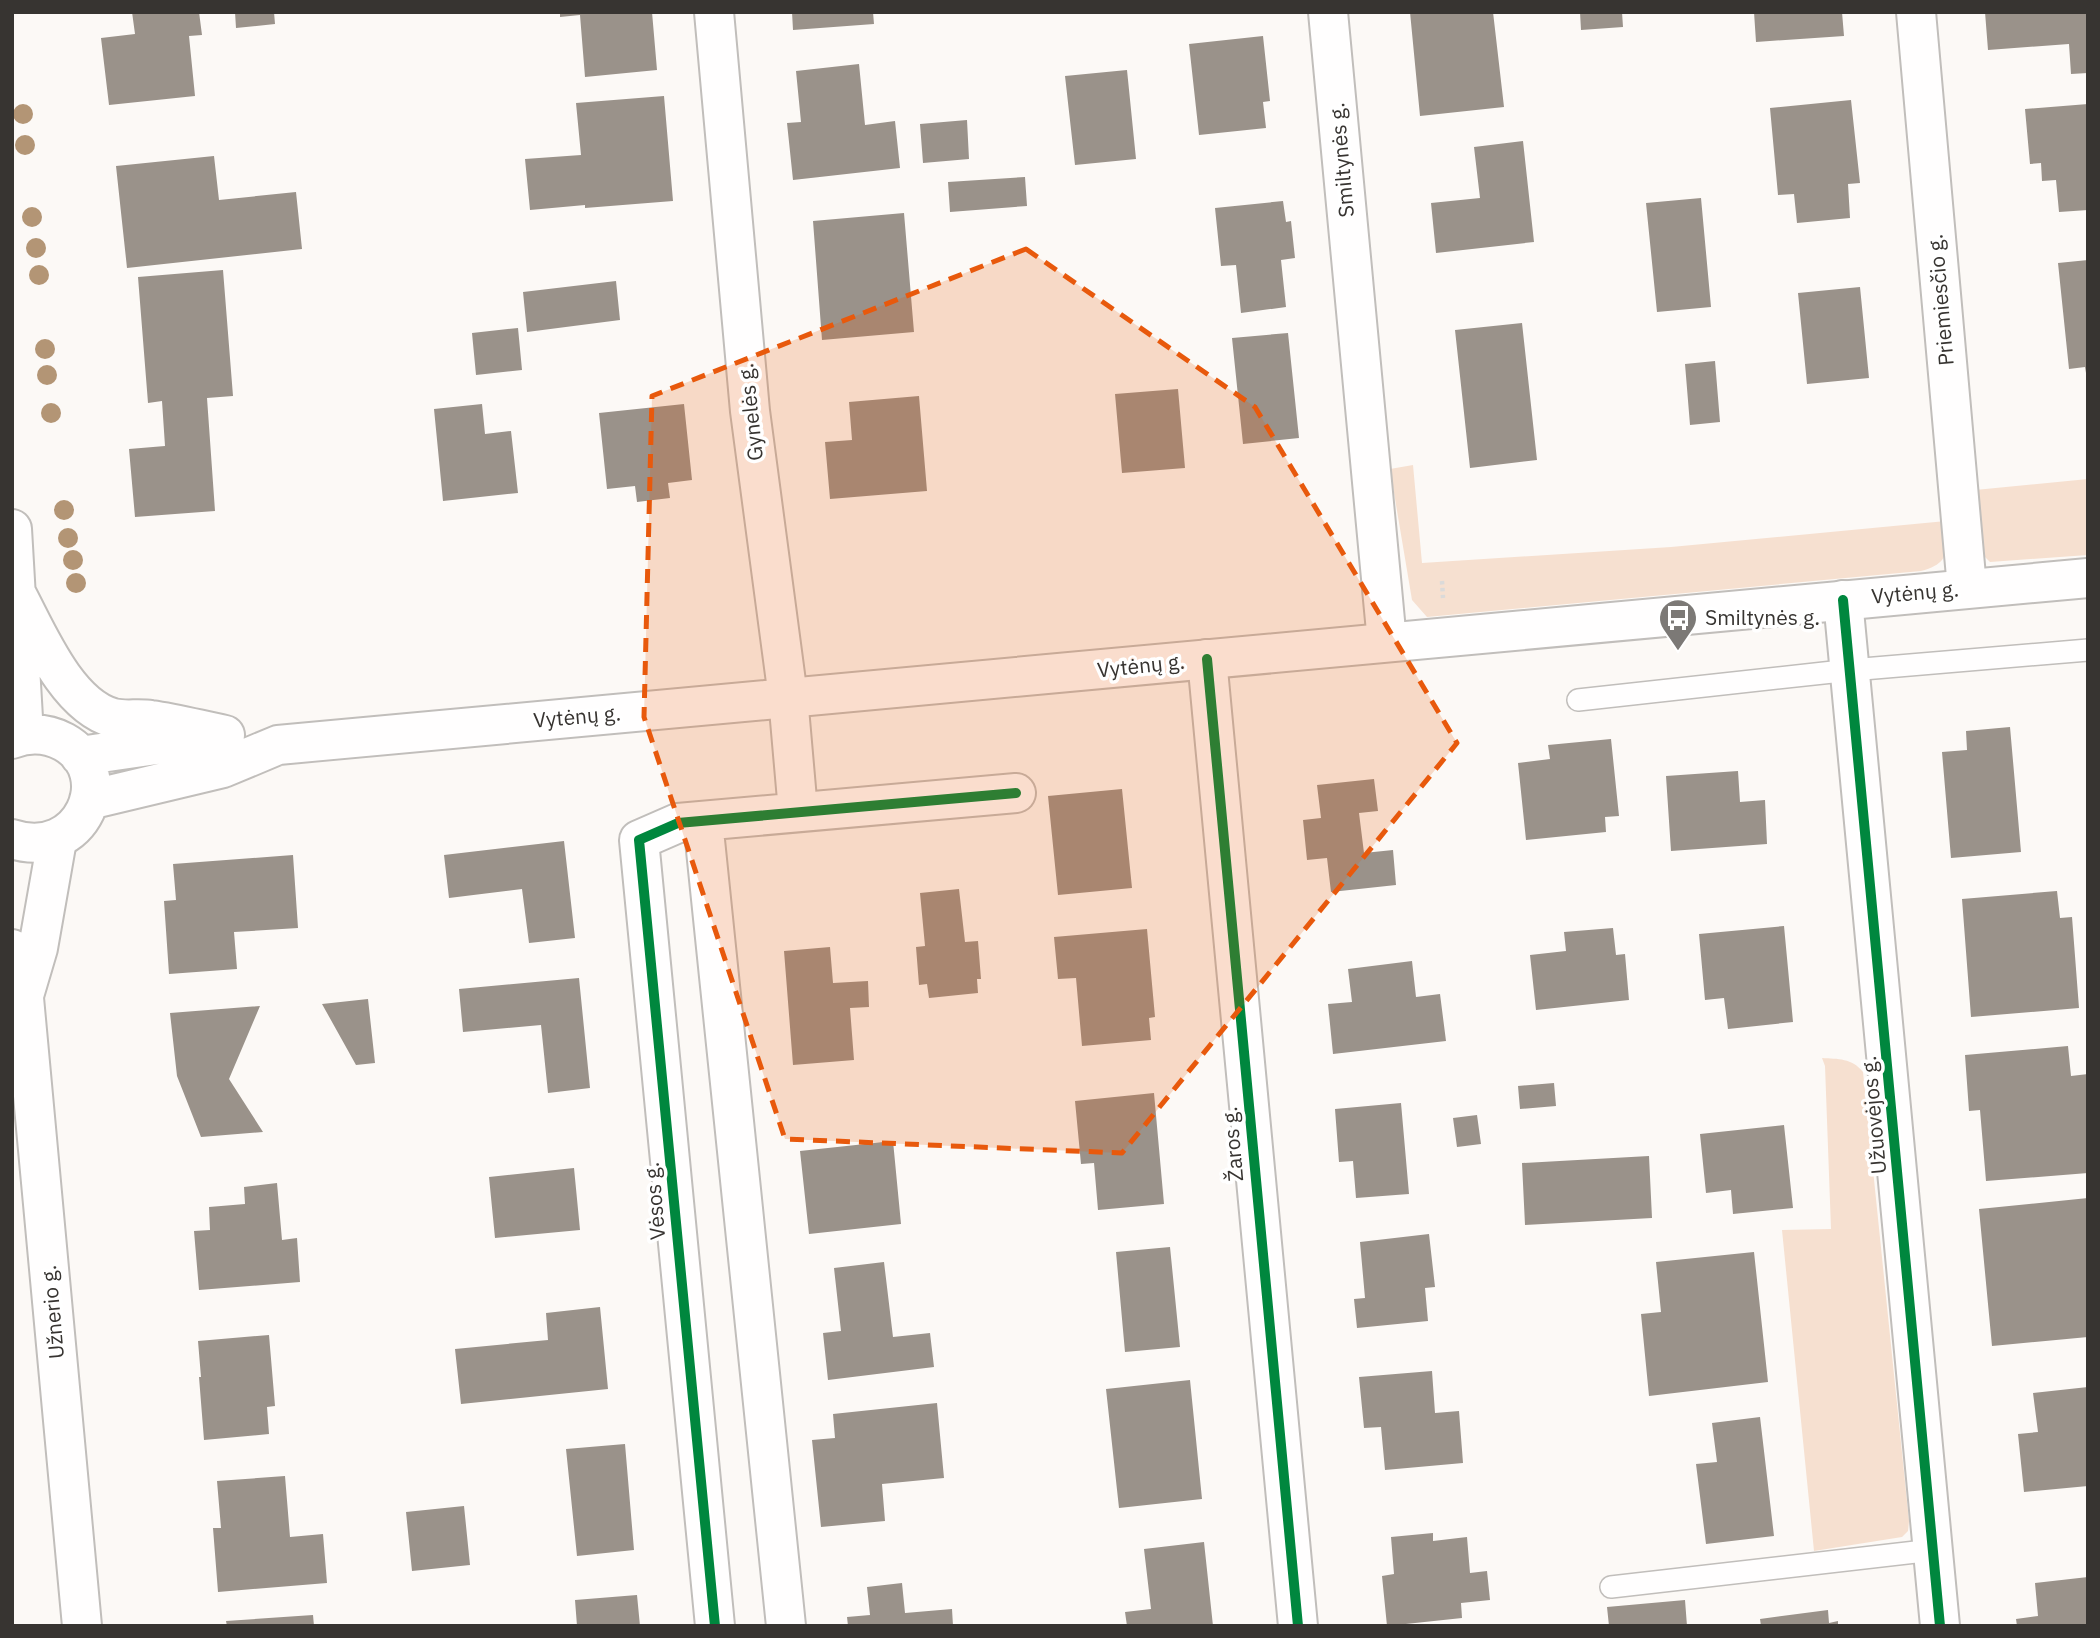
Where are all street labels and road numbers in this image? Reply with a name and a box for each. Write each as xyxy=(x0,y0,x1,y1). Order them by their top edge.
street label: Smiltynės g. xyxy=(1322,102,1360,219)
street label: Priemiesčio g. xyxy=(1920,233,1960,367)
street label: Gynelės g. xyxy=(731,362,769,462)
street label: Vytėnų g. xyxy=(1870,574,1960,610)
street label: Vytėnų g. xyxy=(1096,646,1186,684)
street label: Vytėnų g. xyxy=(532,698,622,734)
street label: Užuovėjos g. xyxy=(1854,1055,1892,1175)
street label: Žaros g. xyxy=(1215,1106,1249,1183)
street label: Vėsos g. xyxy=(637,1161,671,1241)
street label: Užnerio g. xyxy=(34,1264,70,1360)

